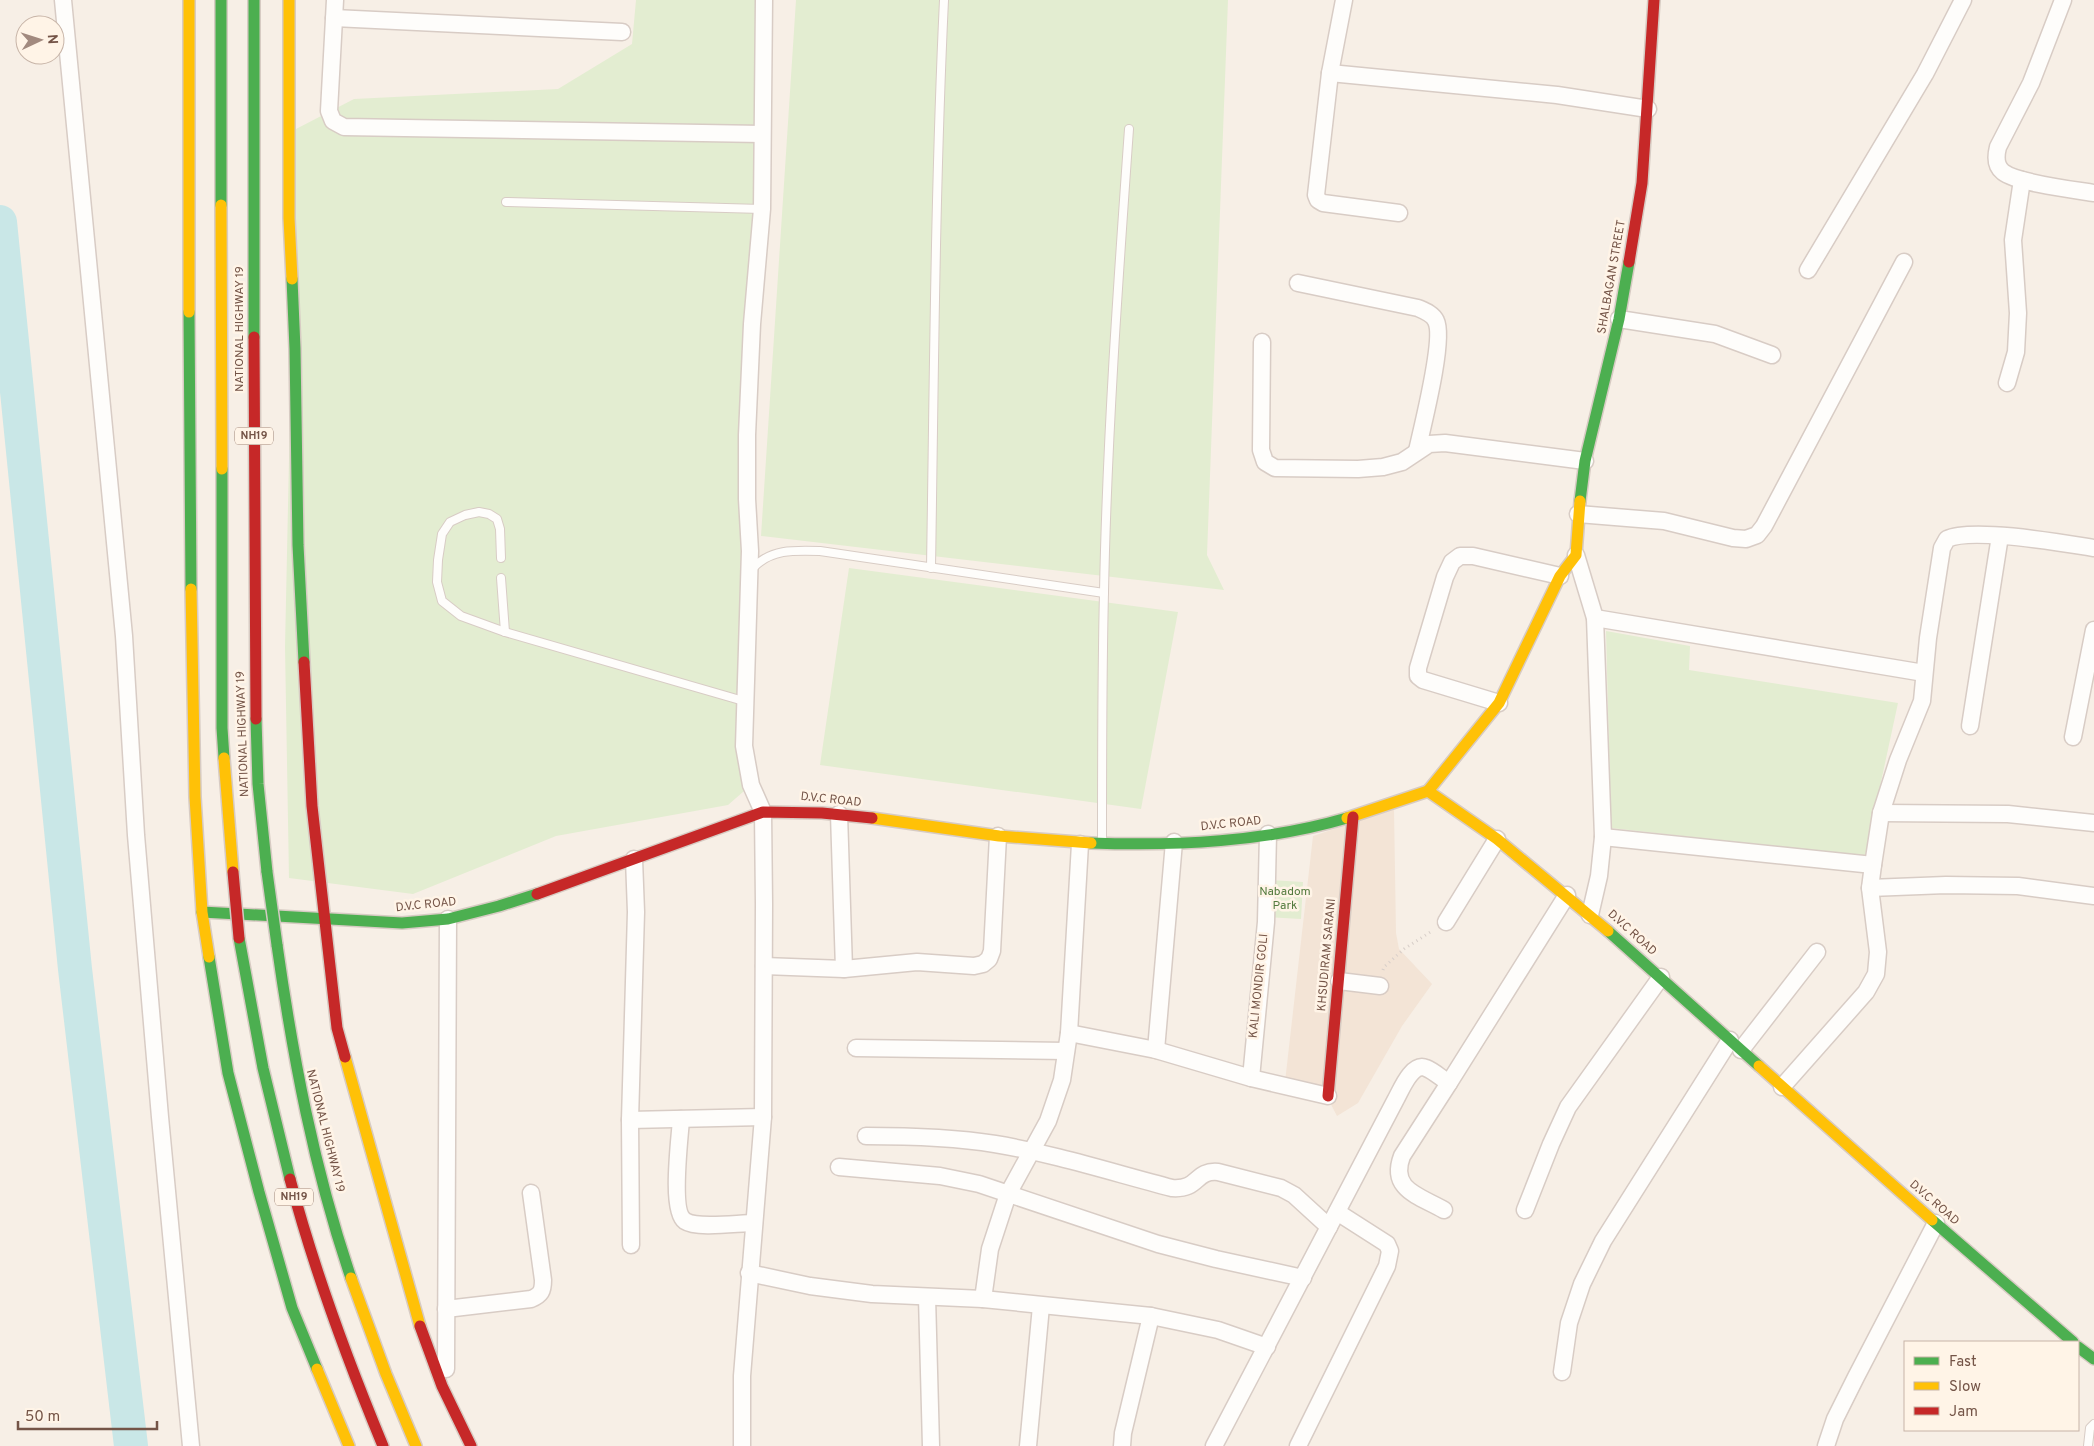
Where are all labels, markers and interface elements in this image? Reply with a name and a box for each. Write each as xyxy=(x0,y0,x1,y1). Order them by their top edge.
north arrow xyxy=(15,15,65,65)
text: N xyxy=(43,34,60,45)
street label: SHALBAGAN STREET xyxy=(1594,219,1630,335)
street label: NATIONAL HIGHWAY 19 xyxy=(232,266,248,392)
road number: NH19 xyxy=(235,428,273,444)
street label: NATIONAL HIGHWAY 19 xyxy=(233,671,253,797)
street label: D.V.C ROAD xyxy=(800,789,862,811)
street label: D.V.C ROAD xyxy=(1200,813,1262,835)
park label: Nabadom Park xyxy=(1259,884,1311,914)
street label: D.V.C ROAD xyxy=(395,894,457,916)
street label: KHSUDIRAM SARANI xyxy=(1314,898,1340,1012)
street label: D.V.C ROAD xyxy=(1604,907,1660,959)
street label: KALI MONDIR GOLI xyxy=(1246,933,1272,1039)
street label: NATIONAL HIGHWAY 19 xyxy=(302,1068,348,1194)
street label: D.V.C ROAD xyxy=(1906,1177,1962,1229)
road number: NH19 xyxy=(275,1188,313,1206)
legend xyxy=(1904,1341,2079,1431)
text: Fast xyxy=(1949,1353,1977,1372)
text: Slow xyxy=(1949,1378,1981,1397)
scale bar xyxy=(18,1398,156,1430)
text: Jam xyxy=(1949,1403,1978,1422)
text: 50 m xyxy=(25,1408,60,1427)

